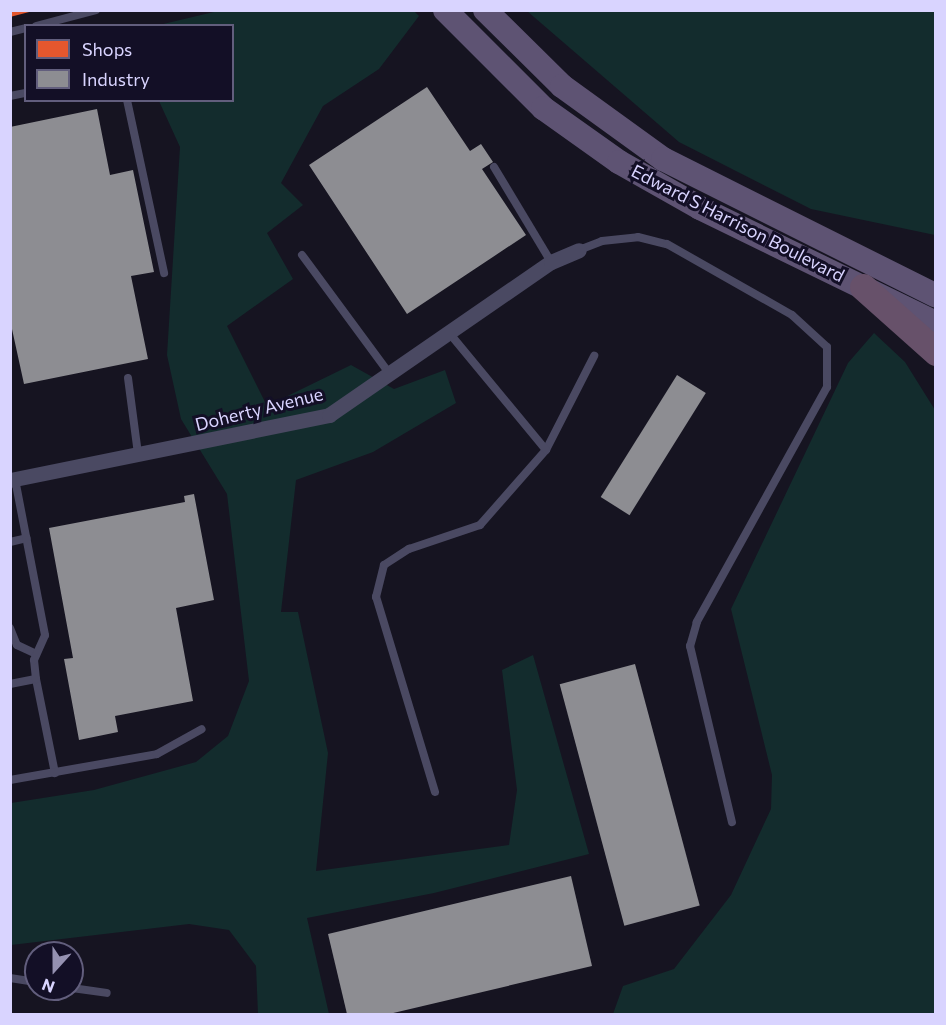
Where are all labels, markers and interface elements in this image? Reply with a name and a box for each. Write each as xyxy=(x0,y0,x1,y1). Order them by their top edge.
legend xyxy=(24,24,234,102)
text: Shops xyxy=(82,38,132,60)
text: Industry xyxy=(82,68,150,90)
street label: Edward S Harrison Boulevard xyxy=(628,160,848,286)
street label: Doherty Avenue xyxy=(193,383,325,435)
north arrow xyxy=(24,941,84,1001)
text: N xyxy=(39,975,57,997)

